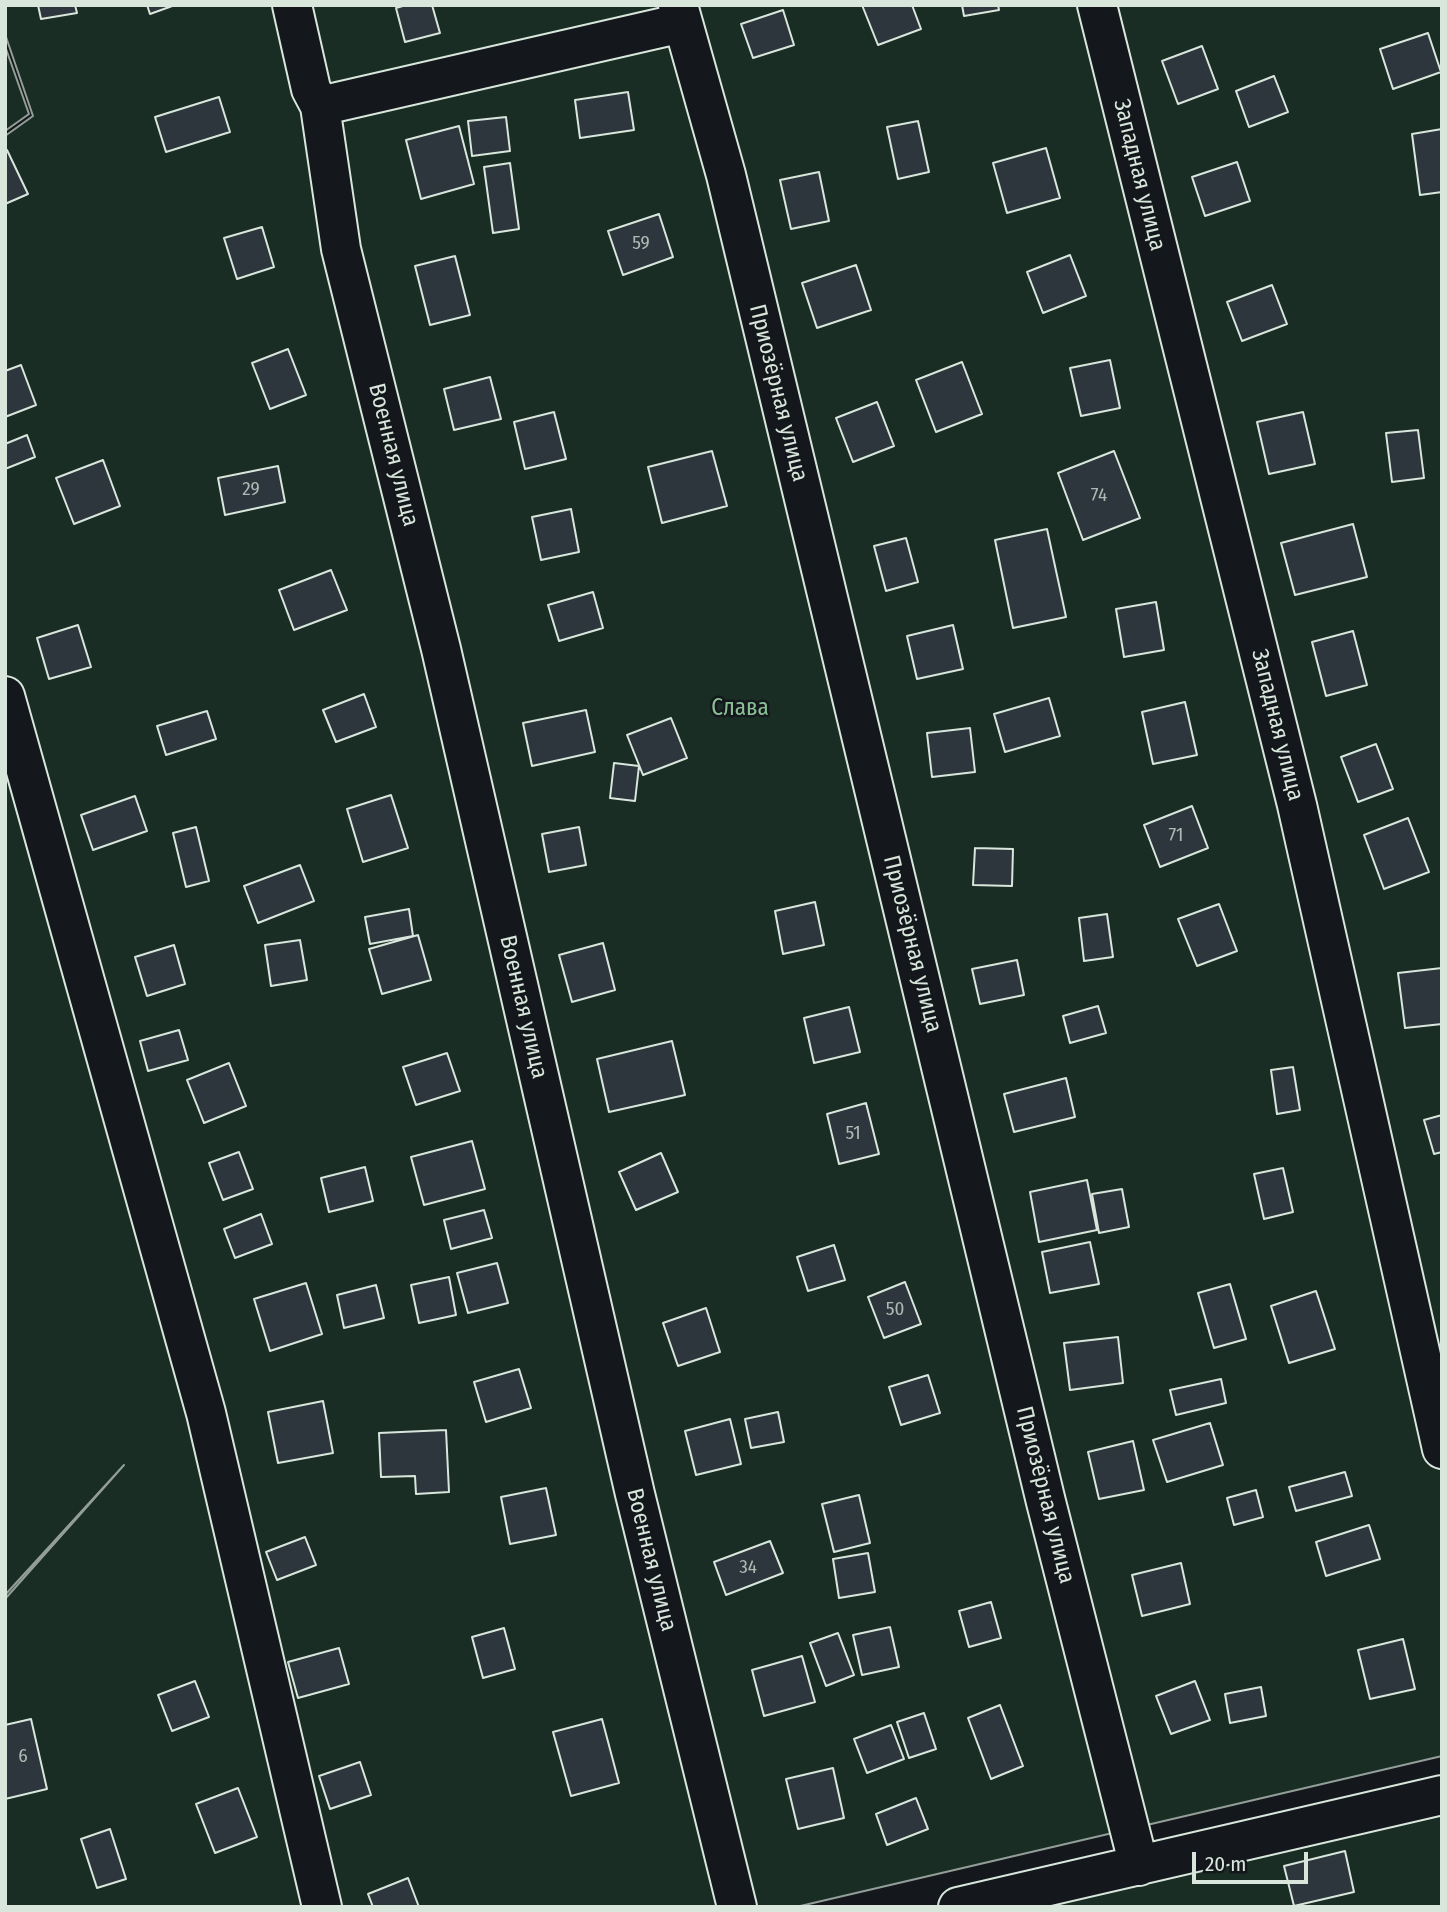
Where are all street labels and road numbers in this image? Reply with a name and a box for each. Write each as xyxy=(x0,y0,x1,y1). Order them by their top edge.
street label: Западная улица xyxy=(1107,96,1171,254)
street label: Приозёрная улица xyxy=(743,302,813,484)
street label: Военная улица xyxy=(362,381,424,529)
street label: Западная улица xyxy=(1245,646,1309,804)
street label: Приозёрная улица xyxy=(877,853,947,1035)
street label: Военная улица xyxy=(493,933,553,1081)
street label: Приозёрная улица xyxy=(1010,1404,1080,1586)
street label: Военная улица xyxy=(620,1486,682,1634)

